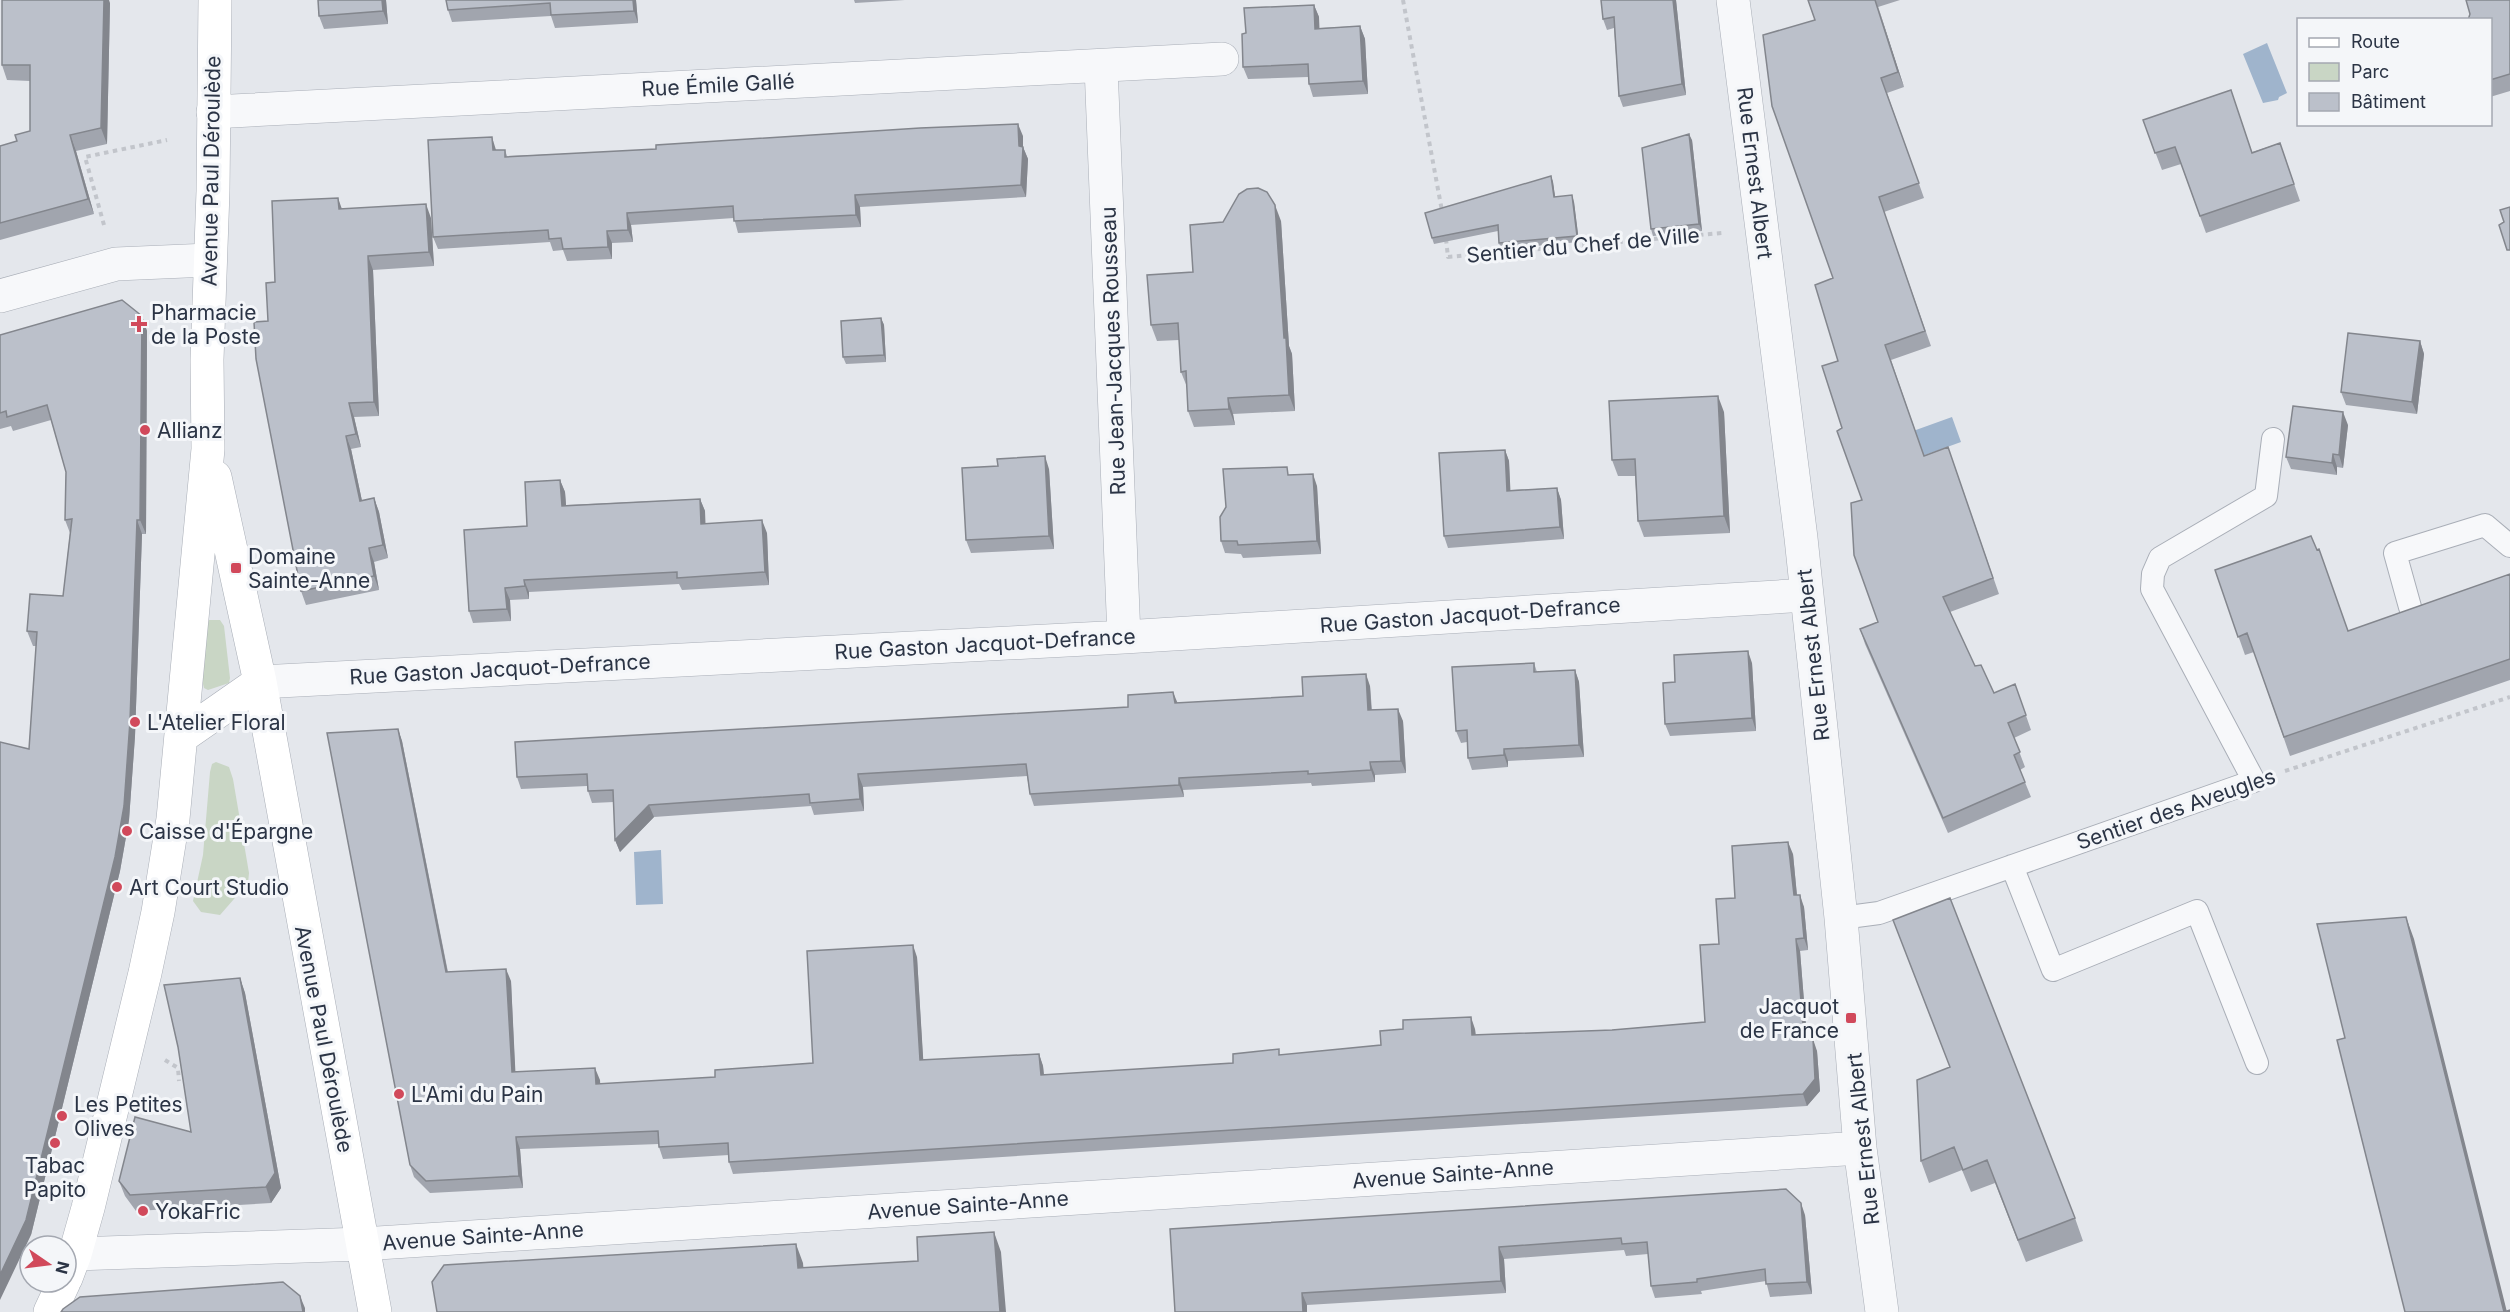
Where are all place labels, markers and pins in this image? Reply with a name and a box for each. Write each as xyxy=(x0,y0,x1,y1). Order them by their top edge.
place label: Pharmacie de la Poste xyxy=(151,300,261,349)
marker: Pharmacie de la Poste xyxy=(132,317,146,331)
place label: Allianz xyxy=(157,418,223,443)
marker: Allianz xyxy=(138,423,152,437)
place label: Domaine Sainte-Anne xyxy=(248,544,370,593)
marker: Domaine Sainte-Anne xyxy=(229,561,243,575)
place label: L'Atelier Floral xyxy=(147,710,286,735)
marker: L'Atelier Floral xyxy=(128,715,142,729)
place label: Caisse d'Épargne xyxy=(139,818,313,844)
marker: Caisse d'Épargne xyxy=(120,824,134,838)
place label: Art Court Studio xyxy=(129,875,289,900)
marker: Art Court Studio xyxy=(110,880,124,894)
place label: Jacquot de France xyxy=(1740,994,1839,1043)
marker: Jacquot de France xyxy=(1844,1011,1858,1025)
place label: L'Ami du Pain xyxy=(411,1082,543,1107)
marker: L'Ami du Pain xyxy=(392,1087,406,1101)
place label: Les Petites Olives xyxy=(74,1092,183,1141)
marker: Les Petites Olives xyxy=(55,1109,69,1123)
marker: Tabac Papito xyxy=(48,1136,62,1150)
place label: Tabac Papito xyxy=(24,1153,86,1202)
place label: YokaFric xyxy=(155,1199,241,1224)
marker: YokaFric xyxy=(136,1204,150,1218)

